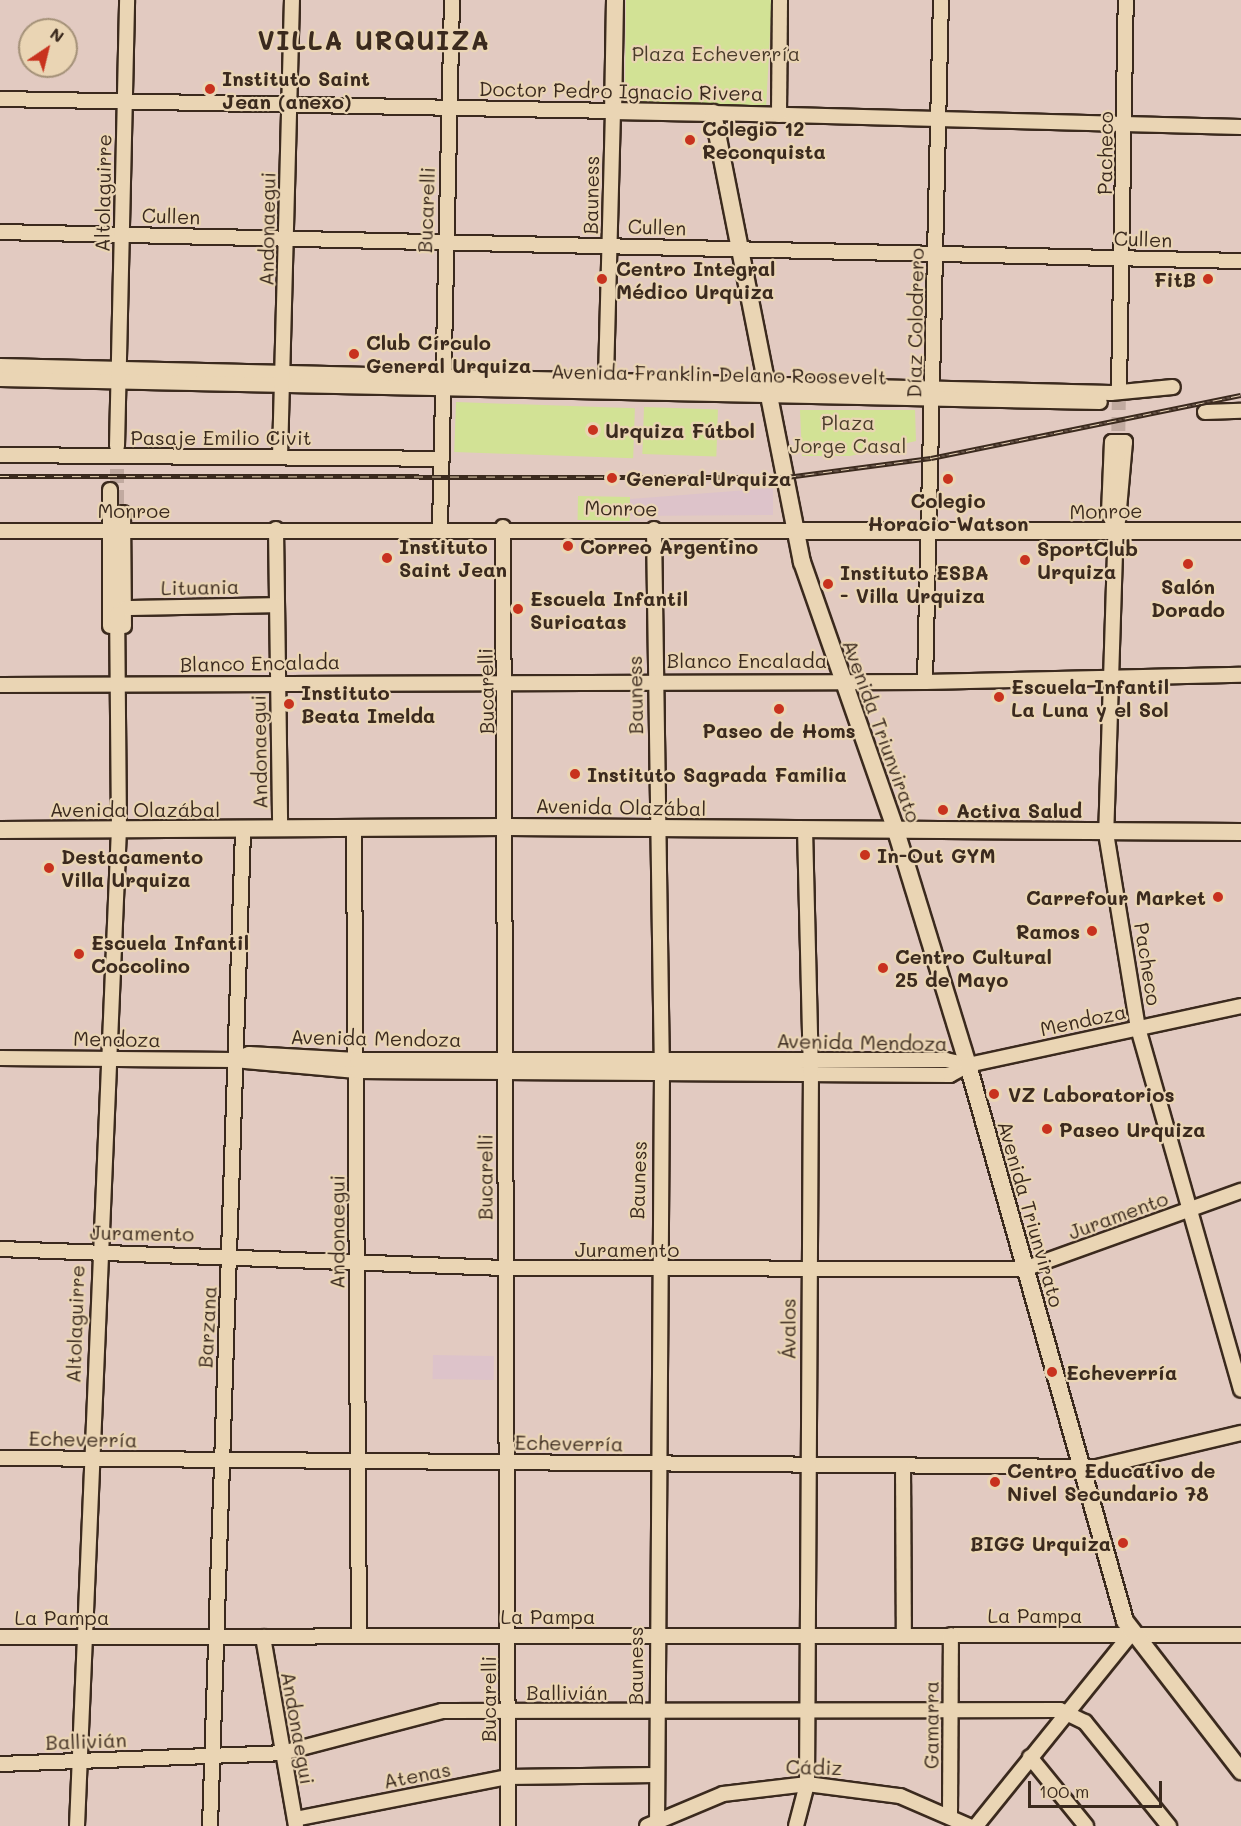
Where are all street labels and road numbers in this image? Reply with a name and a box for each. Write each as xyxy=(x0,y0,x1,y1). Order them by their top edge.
street label: Doctor Pedro Ignacio Rivera xyxy=(479,77,763,105)
street label: Pacheco xyxy=(1092,111,1118,195)
street label: Altolaguirre xyxy=(90,134,116,252)
street label: Bauness xyxy=(578,155,604,235)
street label: Bucarelli xyxy=(413,167,439,253)
street label: Andonaegui xyxy=(254,172,280,286)
street label: Cullen xyxy=(141,203,201,229)
street label: Cullen xyxy=(627,214,687,240)
street label: Cullen xyxy=(1113,226,1173,252)
street label: Díaz Colodrero xyxy=(902,248,928,398)
street label: Avenida Franklin Delano Roosevelt xyxy=(551,359,887,389)
street label: Pasaje Emilio Civit xyxy=(130,425,312,449)
street label: Monroe xyxy=(584,495,658,521)
street label: Monroe xyxy=(97,498,171,522)
street label: Monroe xyxy=(1069,498,1143,524)
street label: Lituania xyxy=(161,574,239,600)
street label: Avenida Triunvirato xyxy=(838,636,926,826)
street label: Bucarelli xyxy=(473,648,499,734)
street label: Blanco Encalada xyxy=(667,648,827,672)
street label: Blanco Encalada xyxy=(180,650,340,676)
street label: Bauness xyxy=(622,655,648,735)
street label: Andonaegui xyxy=(246,695,272,809)
street label: Avenida Olazábal xyxy=(535,794,707,820)
street label: Avenida Olazábal xyxy=(50,797,220,821)
street label: Pacheco xyxy=(1130,921,1166,1007)
street label: Mendoza xyxy=(1038,999,1128,1041)
street label: Avenida Mendoza xyxy=(290,1025,462,1051)
street label: Mendoza xyxy=(73,1026,161,1052)
street label: Avenida Mendoza xyxy=(776,1029,948,1055)
street label: Avenida Triunvirato xyxy=(993,1118,1069,1310)
street label: Bucarelli xyxy=(473,1134,497,1220)
street label: Bauness xyxy=(625,1140,651,1220)
street label: Andonaegui xyxy=(325,1175,349,1289)
street label: Juramento xyxy=(1065,1186,1171,1244)
street label: Juramento xyxy=(90,1220,194,1246)
street label: Juramento xyxy=(575,1237,679,1261)
street label: Altolaguirre xyxy=(61,1265,89,1383)
street label: Barzana xyxy=(193,1285,221,1369)
street label: Ávalos xyxy=(776,1298,800,1360)
street label: Echeverría xyxy=(28,1426,138,1452)
street label: Echeverría xyxy=(514,1430,624,1456)
street label: La Pampa xyxy=(988,1603,1082,1627)
street label: La Pampa xyxy=(501,1604,595,1628)
street label: La Pampa xyxy=(15,1605,109,1629)
street label: Bauness xyxy=(623,1627,647,1705)
street label: Bucarelli xyxy=(476,1656,500,1742)
street label: Andonaegui xyxy=(276,1670,320,1786)
street label: Ballivián xyxy=(526,1680,608,1704)
street label: Gamarra xyxy=(919,1681,943,1769)
street label: Ballivián xyxy=(45,1728,127,1754)
street label: Cádiz xyxy=(785,1755,843,1779)
street label: Atenas xyxy=(381,1757,453,1793)

